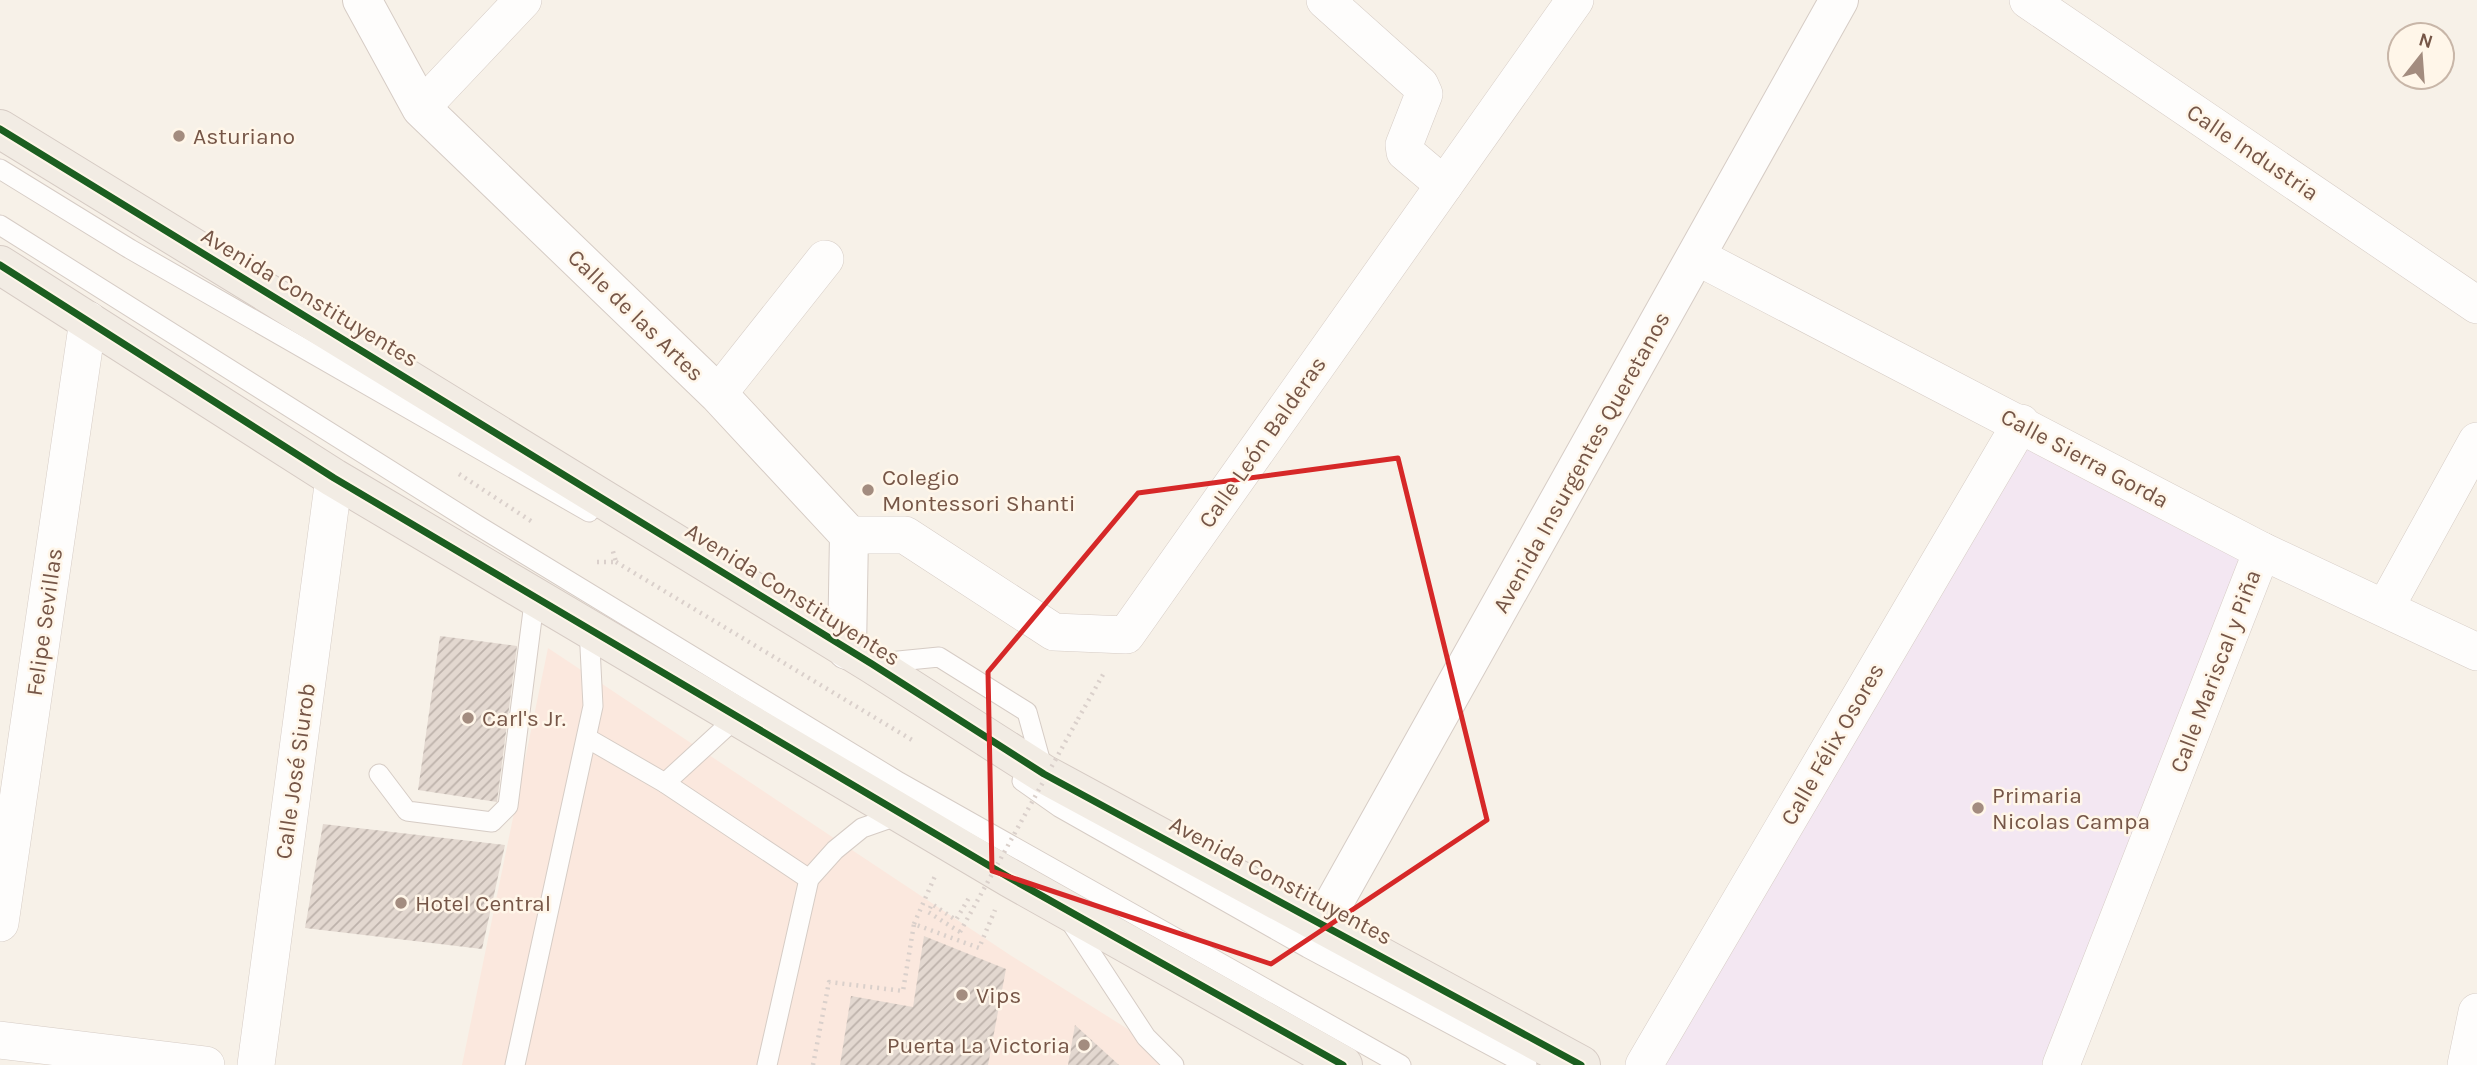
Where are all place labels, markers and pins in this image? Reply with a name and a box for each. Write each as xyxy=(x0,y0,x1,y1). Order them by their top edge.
place label: Asturiano xyxy=(193,123,295,150)
marker: Asturiano xyxy=(171,128,187,144)
place label: Colegio Montessori Shanti xyxy=(882,464,1076,517)
marker: Colegio Montessori Shanti xyxy=(860,482,876,498)
place label: Carl's Jr. xyxy=(482,705,566,732)
marker: Carl's Jr. xyxy=(460,710,476,726)
place label: Primaria Nicolas Campa xyxy=(1992,782,2150,835)
marker: Primaria Nicolas Campa xyxy=(1970,800,1986,816)
place label: Hotel Central xyxy=(415,890,551,917)
marker: Hotel Central xyxy=(393,895,409,911)
place label: Vips xyxy=(976,982,1021,1009)
marker: Vips xyxy=(954,987,970,1003)
place label: Puerta La Victoria xyxy=(887,1032,1070,1059)
marker: Puerta La Victoria xyxy=(1076,1037,1092,1053)

